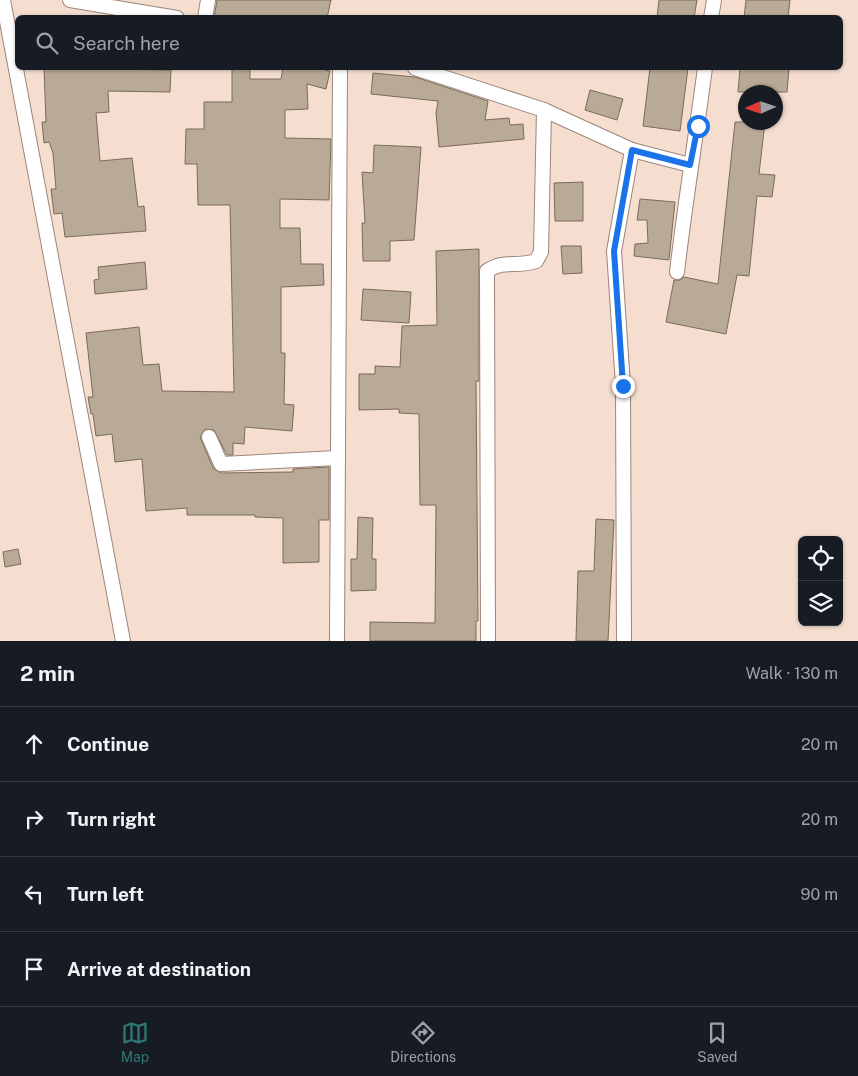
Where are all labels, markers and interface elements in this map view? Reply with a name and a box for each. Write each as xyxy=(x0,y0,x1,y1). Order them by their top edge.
search box xyxy=(15,15,843,70)
icon: search xyxy=(33,29,61,57)
text: Search here xyxy=(73,32,180,54)
north arrow xyxy=(738,85,783,130)
route start xyxy=(687,115,710,138)
route end xyxy=(612,375,635,398)
map controls xyxy=(798,536,843,626)
button: locate xyxy=(798,536,843,581)
button: layers xyxy=(798,581,843,626)
text: 2 min xyxy=(20,661,75,686)
text: Walk · 130 m xyxy=(745,664,838,683)
icon: ahead xyxy=(20,730,48,758)
text: Continue xyxy=(67,733,149,755)
text: 20 m xyxy=(801,735,838,754)
icon: right xyxy=(20,805,48,833)
text: Turn right xyxy=(67,808,156,830)
text: 20 m xyxy=(801,810,838,829)
icon: left xyxy=(20,880,48,908)
text: Turn left xyxy=(67,883,144,905)
text: 90 m xyxy=(801,885,838,904)
icon: arrive xyxy=(20,955,48,983)
text: Arrive at destination xyxy=(67,958,251,980)
tab: Map xyxy=(121,1019,149,1065)
tab: Directions xyxy=(390,1019,456,1065)
tab: Saved xyxy=(697,1019,737,1065)

